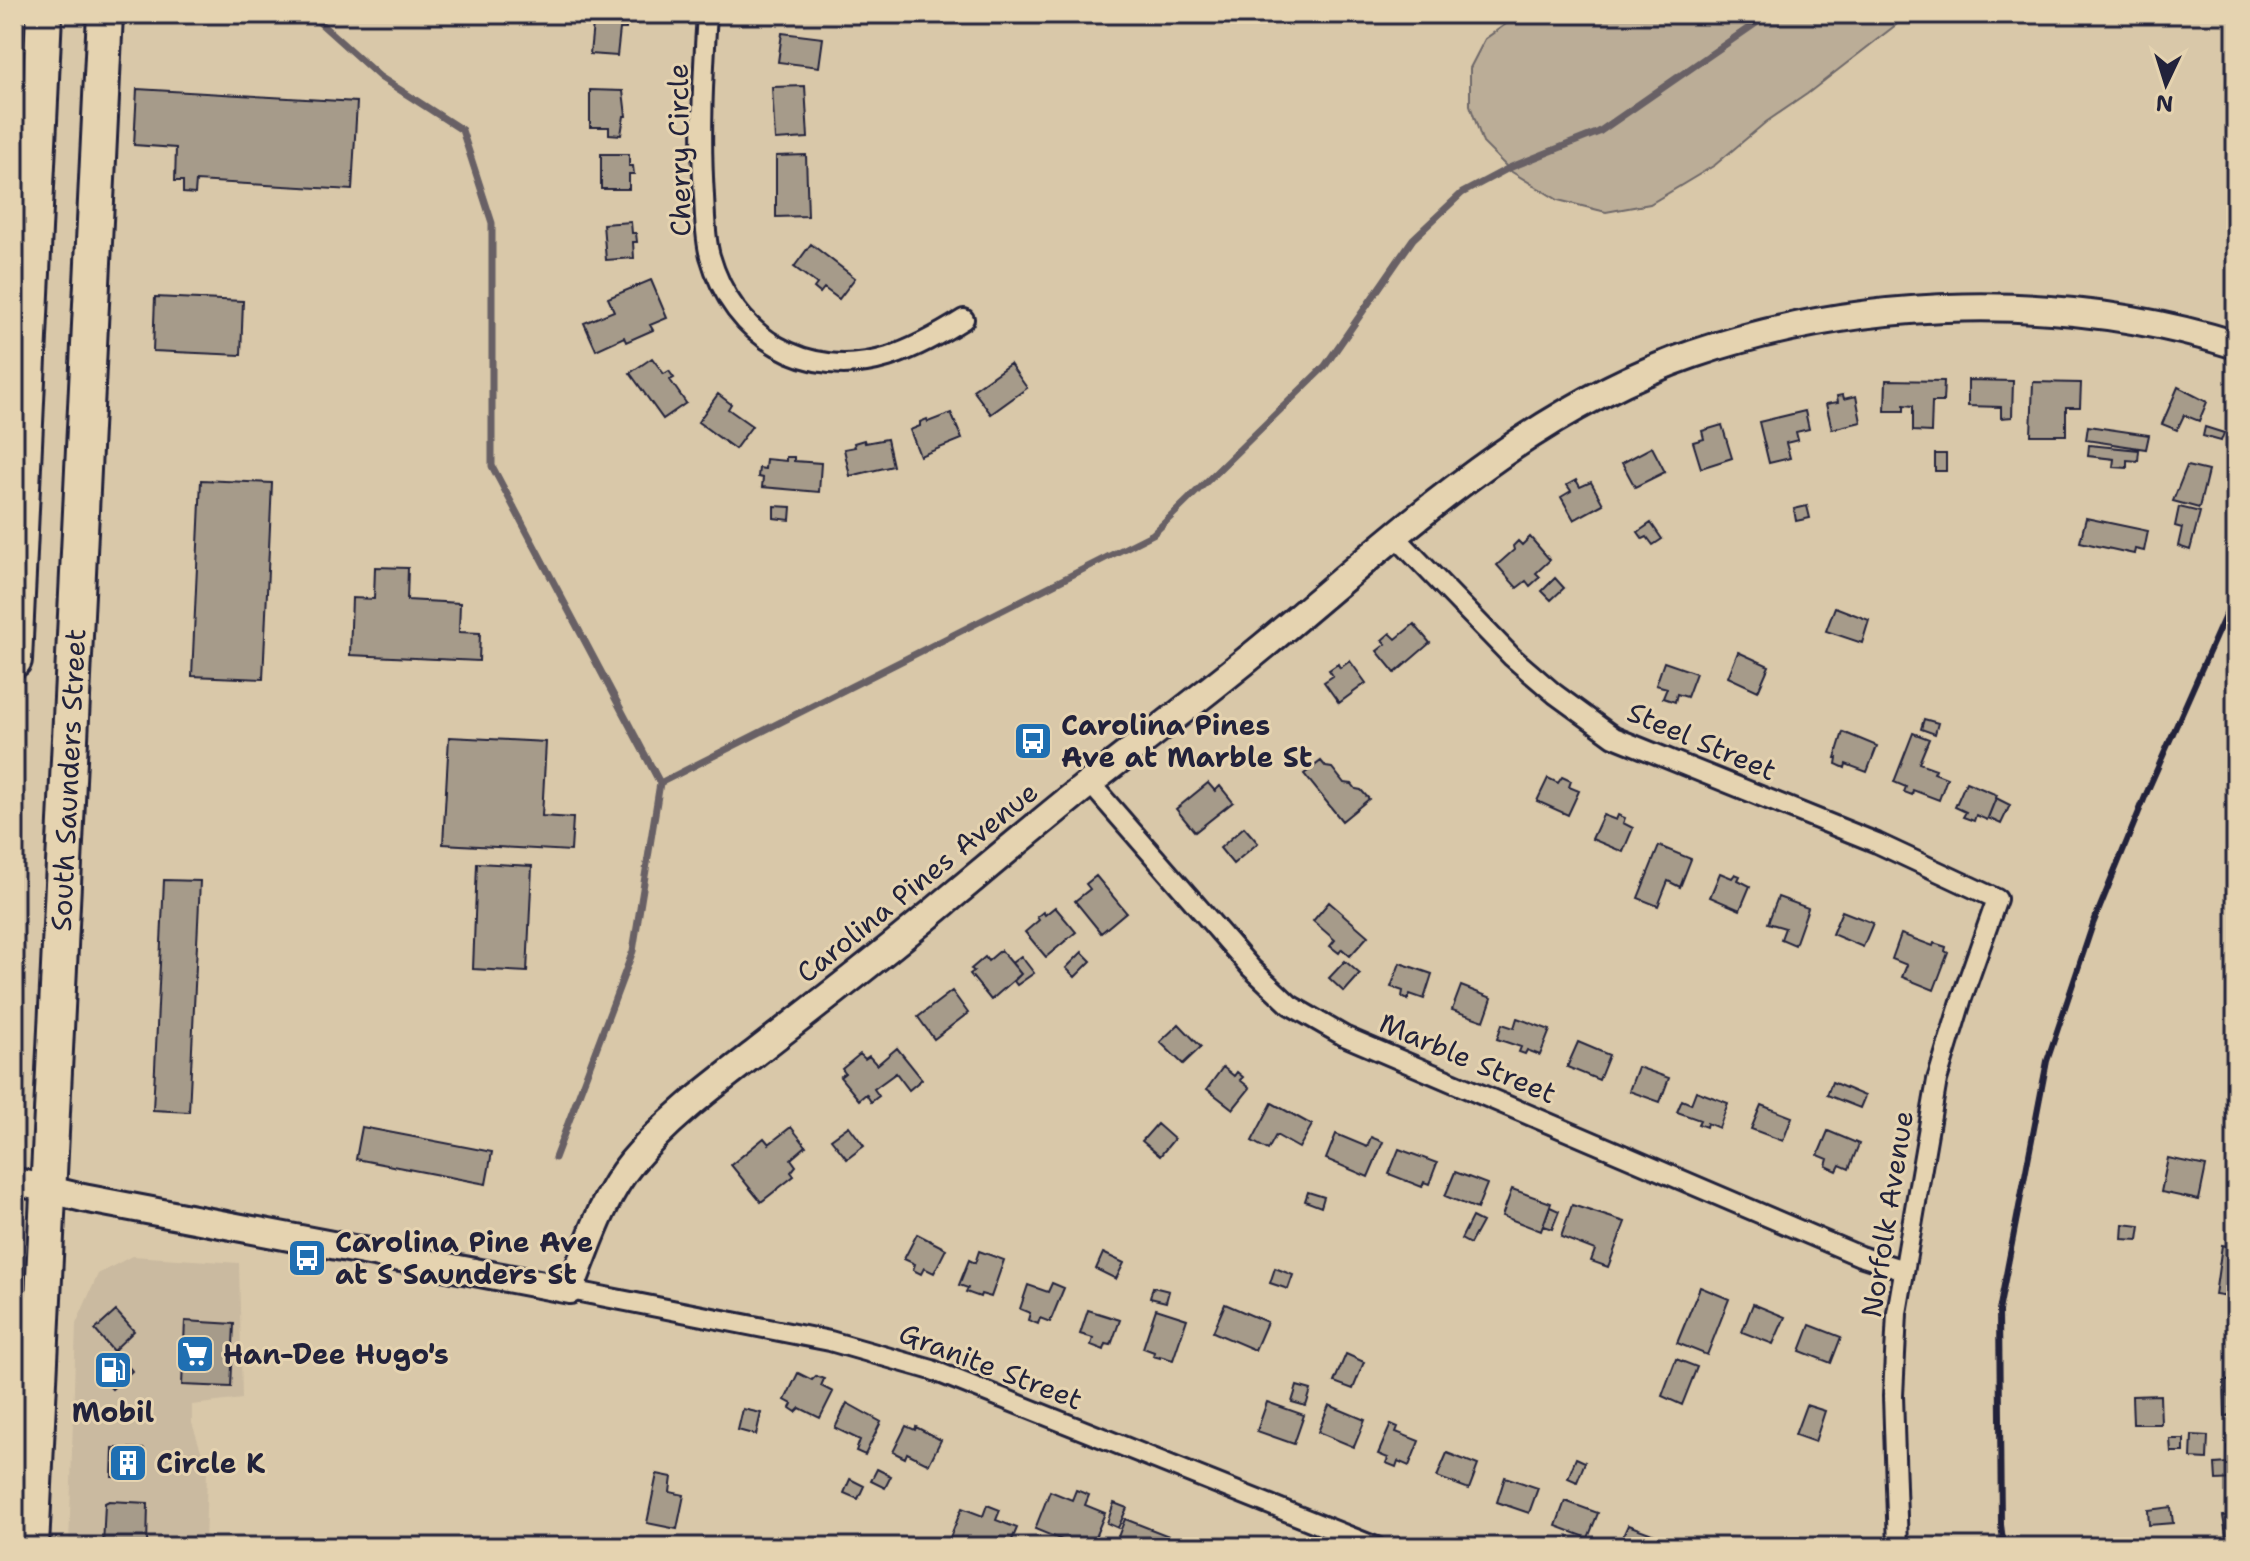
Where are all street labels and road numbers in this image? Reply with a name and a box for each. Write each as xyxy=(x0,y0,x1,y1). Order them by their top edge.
street label: Cherry Circle xyxy=(658,63,700,237)
street label: South Saunders Street xyxy=(42,628,94,932)
street label: Steel Street xyxy=(1622,693,1782,789)
street label: Carolina Pines Avenue xyxy=(788,773,1046,991)
street label: Marble Street xyxy=(1374,1004,1562,1112)
street label: Norfolk Avenue xyxy=(1852,1108,1922,1320)
street label: Granite Street xyxy=(894,1314,1088,1418)

